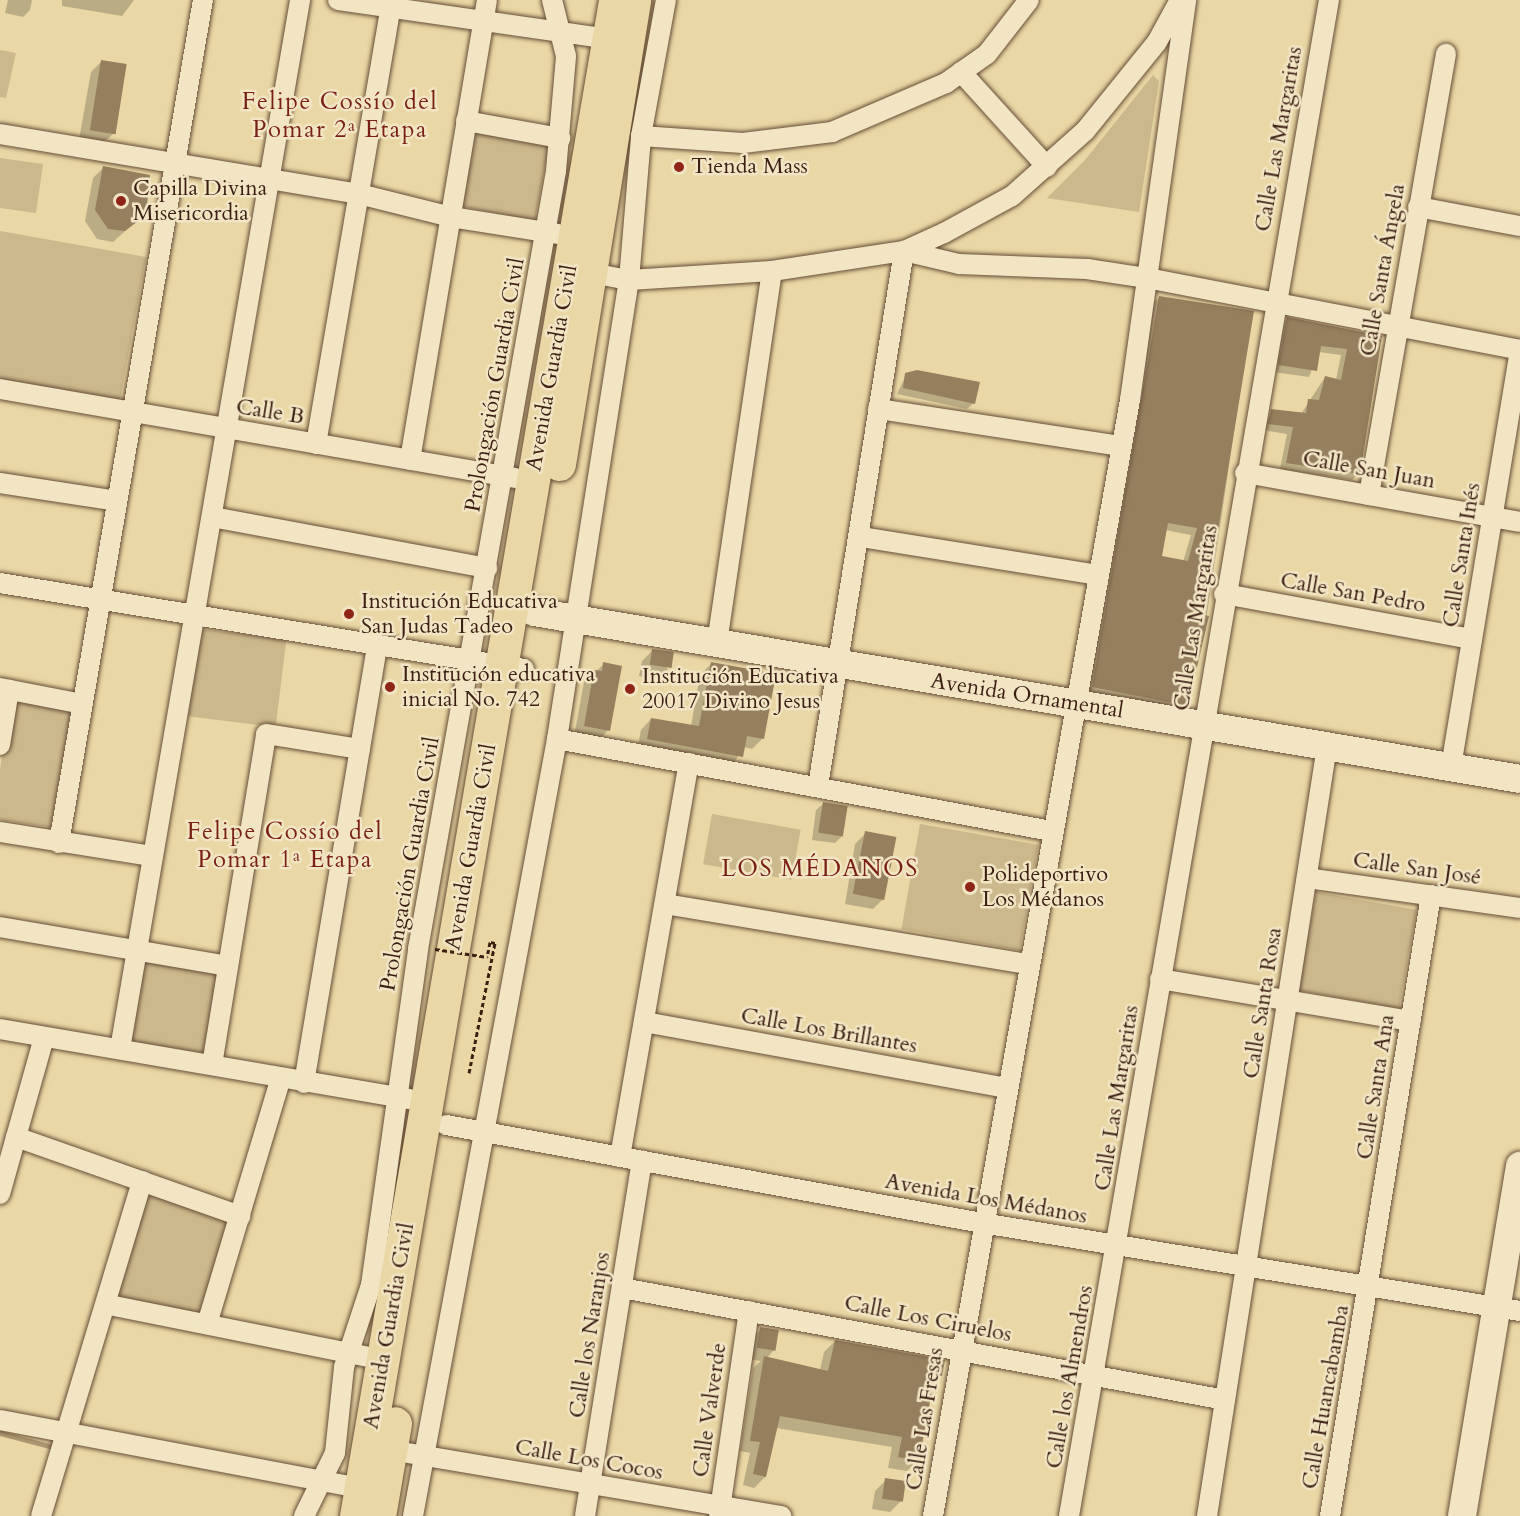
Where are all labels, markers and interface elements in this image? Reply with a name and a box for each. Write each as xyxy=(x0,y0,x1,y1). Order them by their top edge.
street label: Calle Las Margaritas xyxy=(1250,44,1308,234)
district label: Felipe Cossío del Pomar 2ª Etapa xyxy=(242,88,438,144)
place label: Tienda Mass xyxy=(691,154,808,180)
marker: Tienda Mass xyxy=(672,160,686,174)
place label: Capilla Divina Misericordia xyxy=(133,175,267,226)
street label: Calle Santa Ángela xyxy=(1355,182,1411,358)
marker: Capilla Divina Misericordia xyxy=(114,194,128,208)
street label: Prolongación Guardia Civil xyxy=(460,256,530,514)
street label: Avenida Guardia Civil xyxy=(521,263,583,473)
street label: Calle B xyxy=(234,394,306,430)
street label: Calle San Juan xyxy=(1301,445,1437,495)
street label: Calle Santa Inés xyxy=(1438,481,1486,629)
street label: Calle Las Margaritas xyxy=(1168,523,1224,713)
street label: Calle San Pedro xyxy=(1278,567,1428,619)
place label: Institución Educativa San Judas Tadeo xyxy=(361,588,558,640)
marker: Institución Educativa San Judas Tadeo xyxy=(342,607,356,621)
place label: Institución educativa inicial No. 742 xyxy=(402,661,595,712)
place label: Institución Educativa 20017 Divino Jesus xyxy=(642,663,839,714)
street label: Avenida Ornamental xyxy=(929,668,1125,724)
marker: Institución educativa inicial No. 742 xyxy=(383,680,397,694)
marker: Institución Educativa 20017 Divino Jesus xyxy=(623,682,637,696)
street label: Prolongación Guardia Civil xyxy=(375,735,445,993)
street label: Avenida Guardia Civil xyxy=(440,742,502,952)
district label: Felipe Cossío del Pomar 1ª Etapa xyxy=(187,818,383,874)
street label: Calle San José xyxy=(1351,847,1483,891)
district label: LOS MÉDANOS xyxy=(721,855,919,883)
place label: Polideportivo Los Médanos xyxy=(982,861,1108,912)
marker: Polideportivo Los Médanos xyxy=(963,880,977,894)
street label: Calle Santa Rosa xyxy=(1238,925,1288,1081)
street label: Calle Los Brillantes xyxy=(739,1002,919,1060)
street label: Calle Las Margaritas xyxy=(1089,1003,1145,1193)
street label: Calle Santa Ana xyxy=(1352,1013,1400,1161)
street label: Avenida Los Médanos xyxy=(883,1168,1089,1230)
street label: Avenida Guardia Civil xyxy=(358,1221,420,1431)
street label: Calle los Naranjos xyxy=(564,1250,616,1420)
street label: Calle los Almendros xyxy=(1041,1283,1099,1471)
street label: Calle Los Ciruelos xyxy=(842,1290,1014,1348)
street label: Calle Huancabamba xyxy=(1297,1303,1355,1491)
street label: Calle Valverde xyxy=(687,1341,733,1479)
street label: Calle Las Fresas xyxy=(901,1346,949,1492)
street label: Calle Los Cocos xyxy=(513,1434,665,1486)

